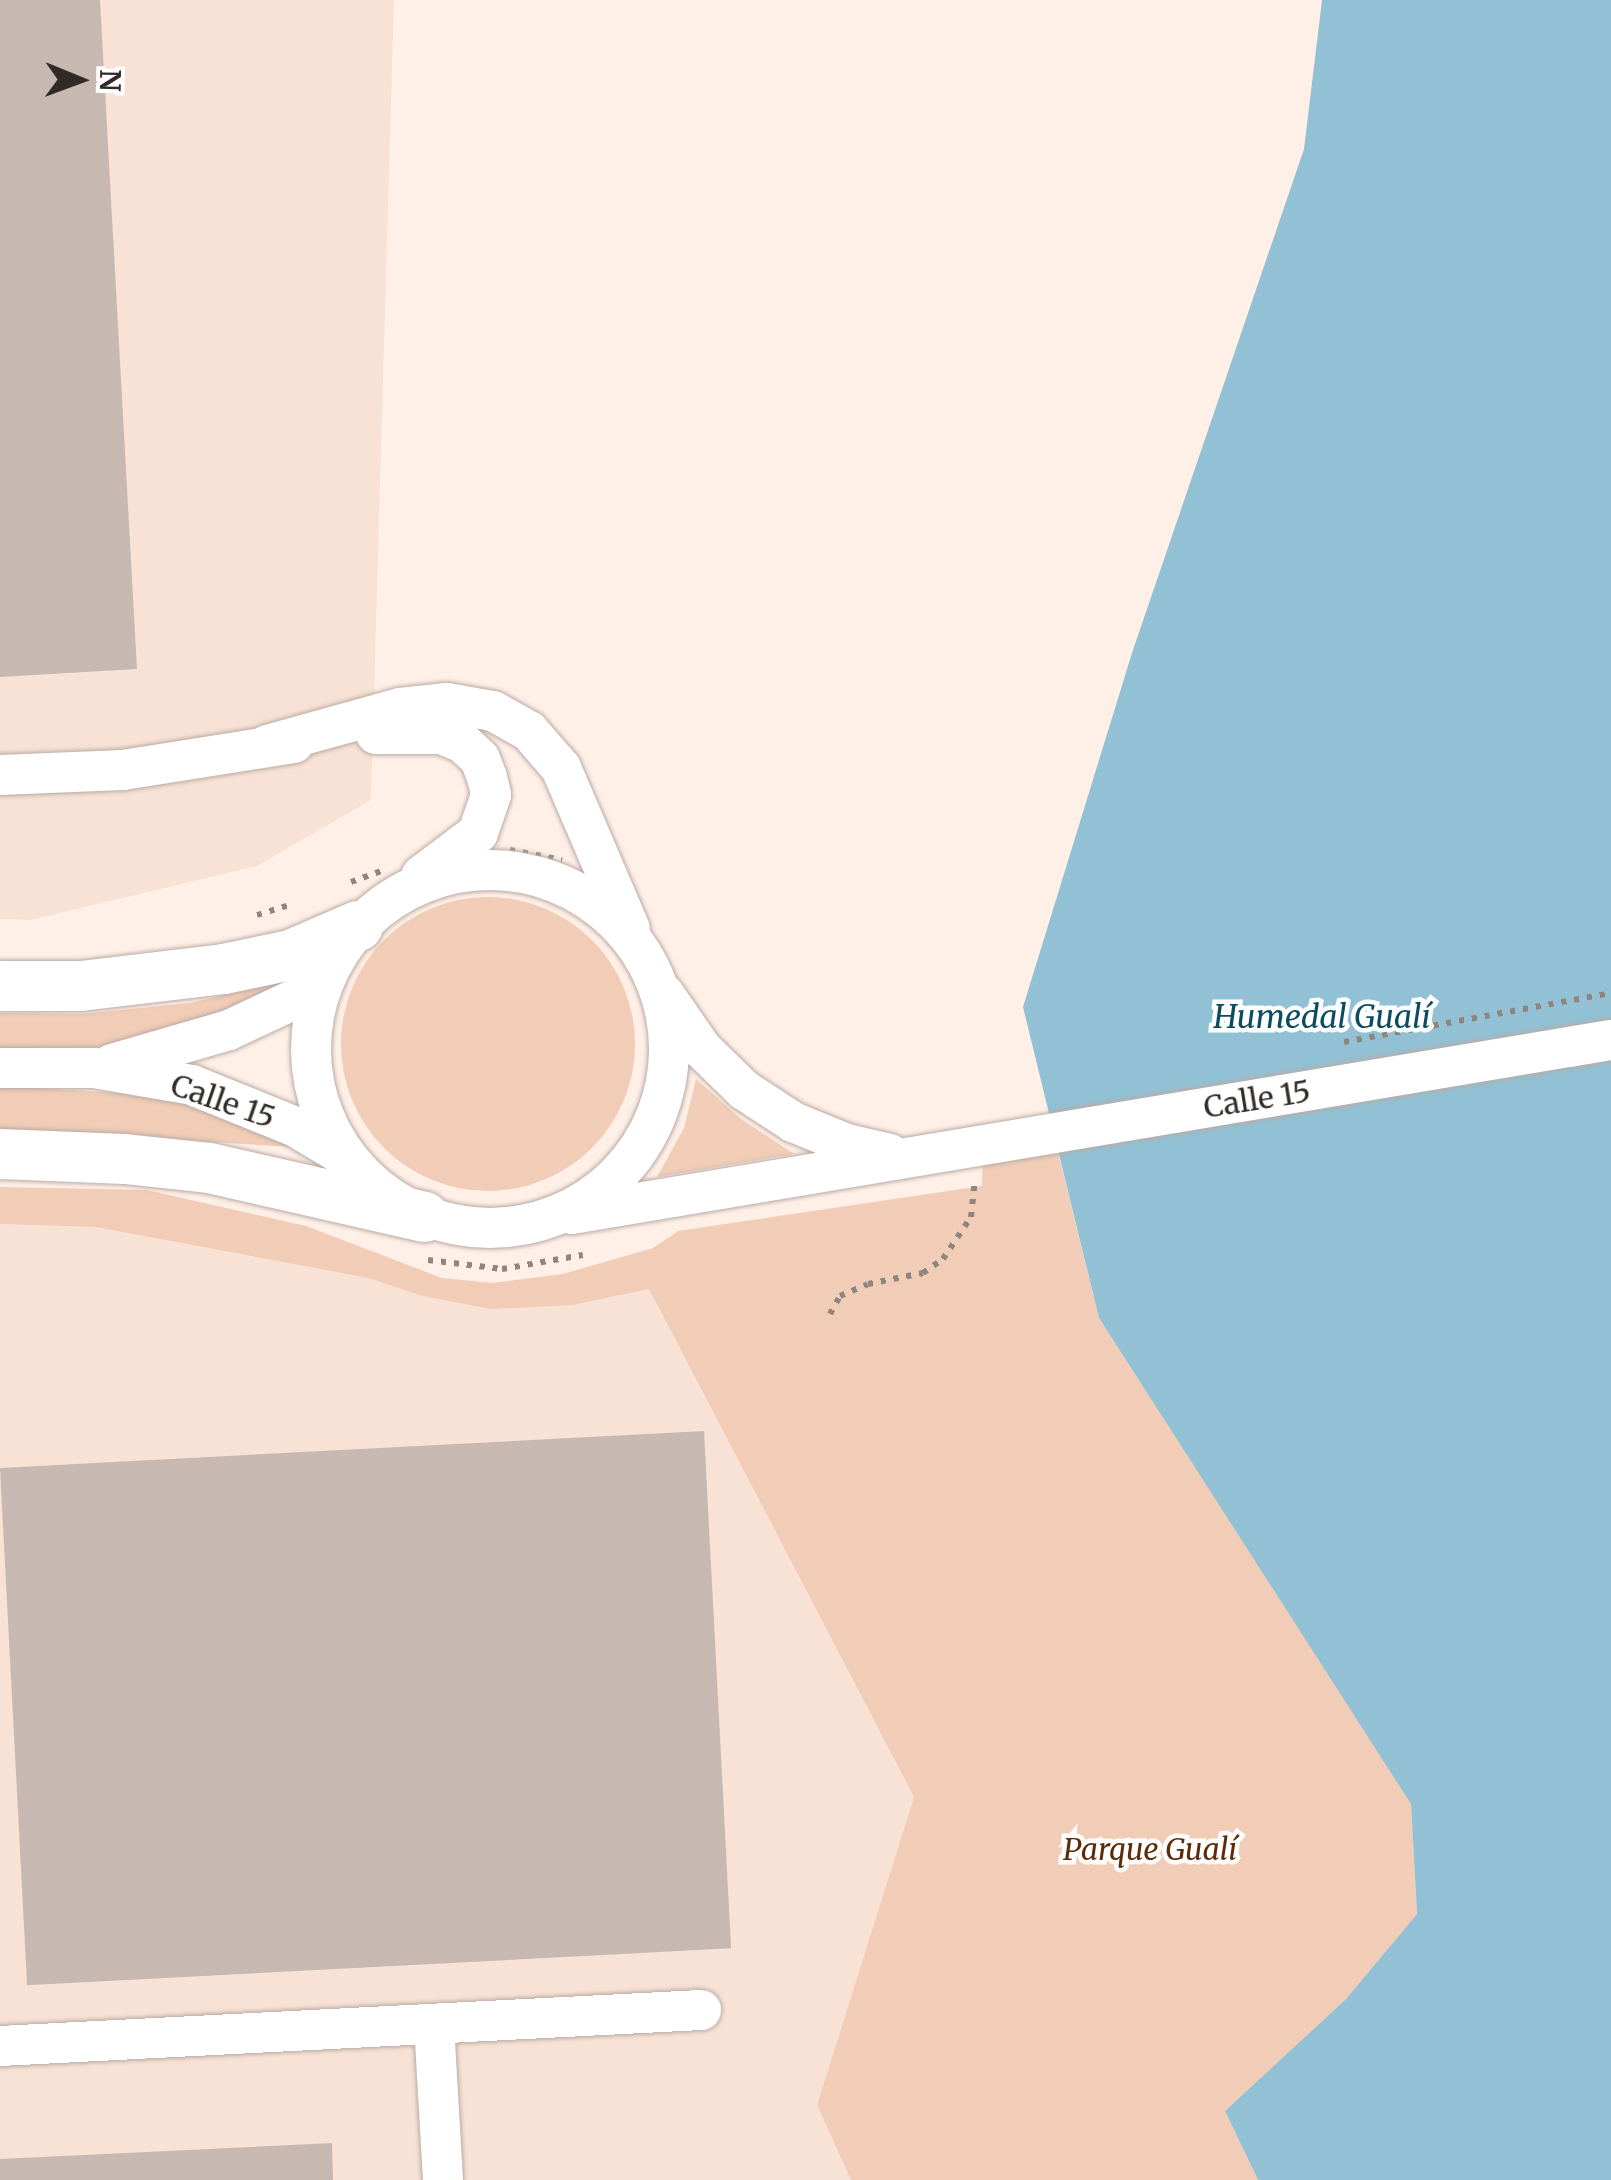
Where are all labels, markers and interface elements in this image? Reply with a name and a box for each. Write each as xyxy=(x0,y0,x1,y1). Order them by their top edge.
north arrow xyxy=(30,30,130,130)
text: N xyxy=(92,69,128,92)
water label: Humedal Gualí xyxy=(1213,998,1431,1036)
street label: Calle 15 xyxy=(166,1066,280,1136)
street label: Calle 15 xyxy=(1201,1073,1313,1125)
park label: Parque Gualí xyxy=(1063,1831,1237,1867)

